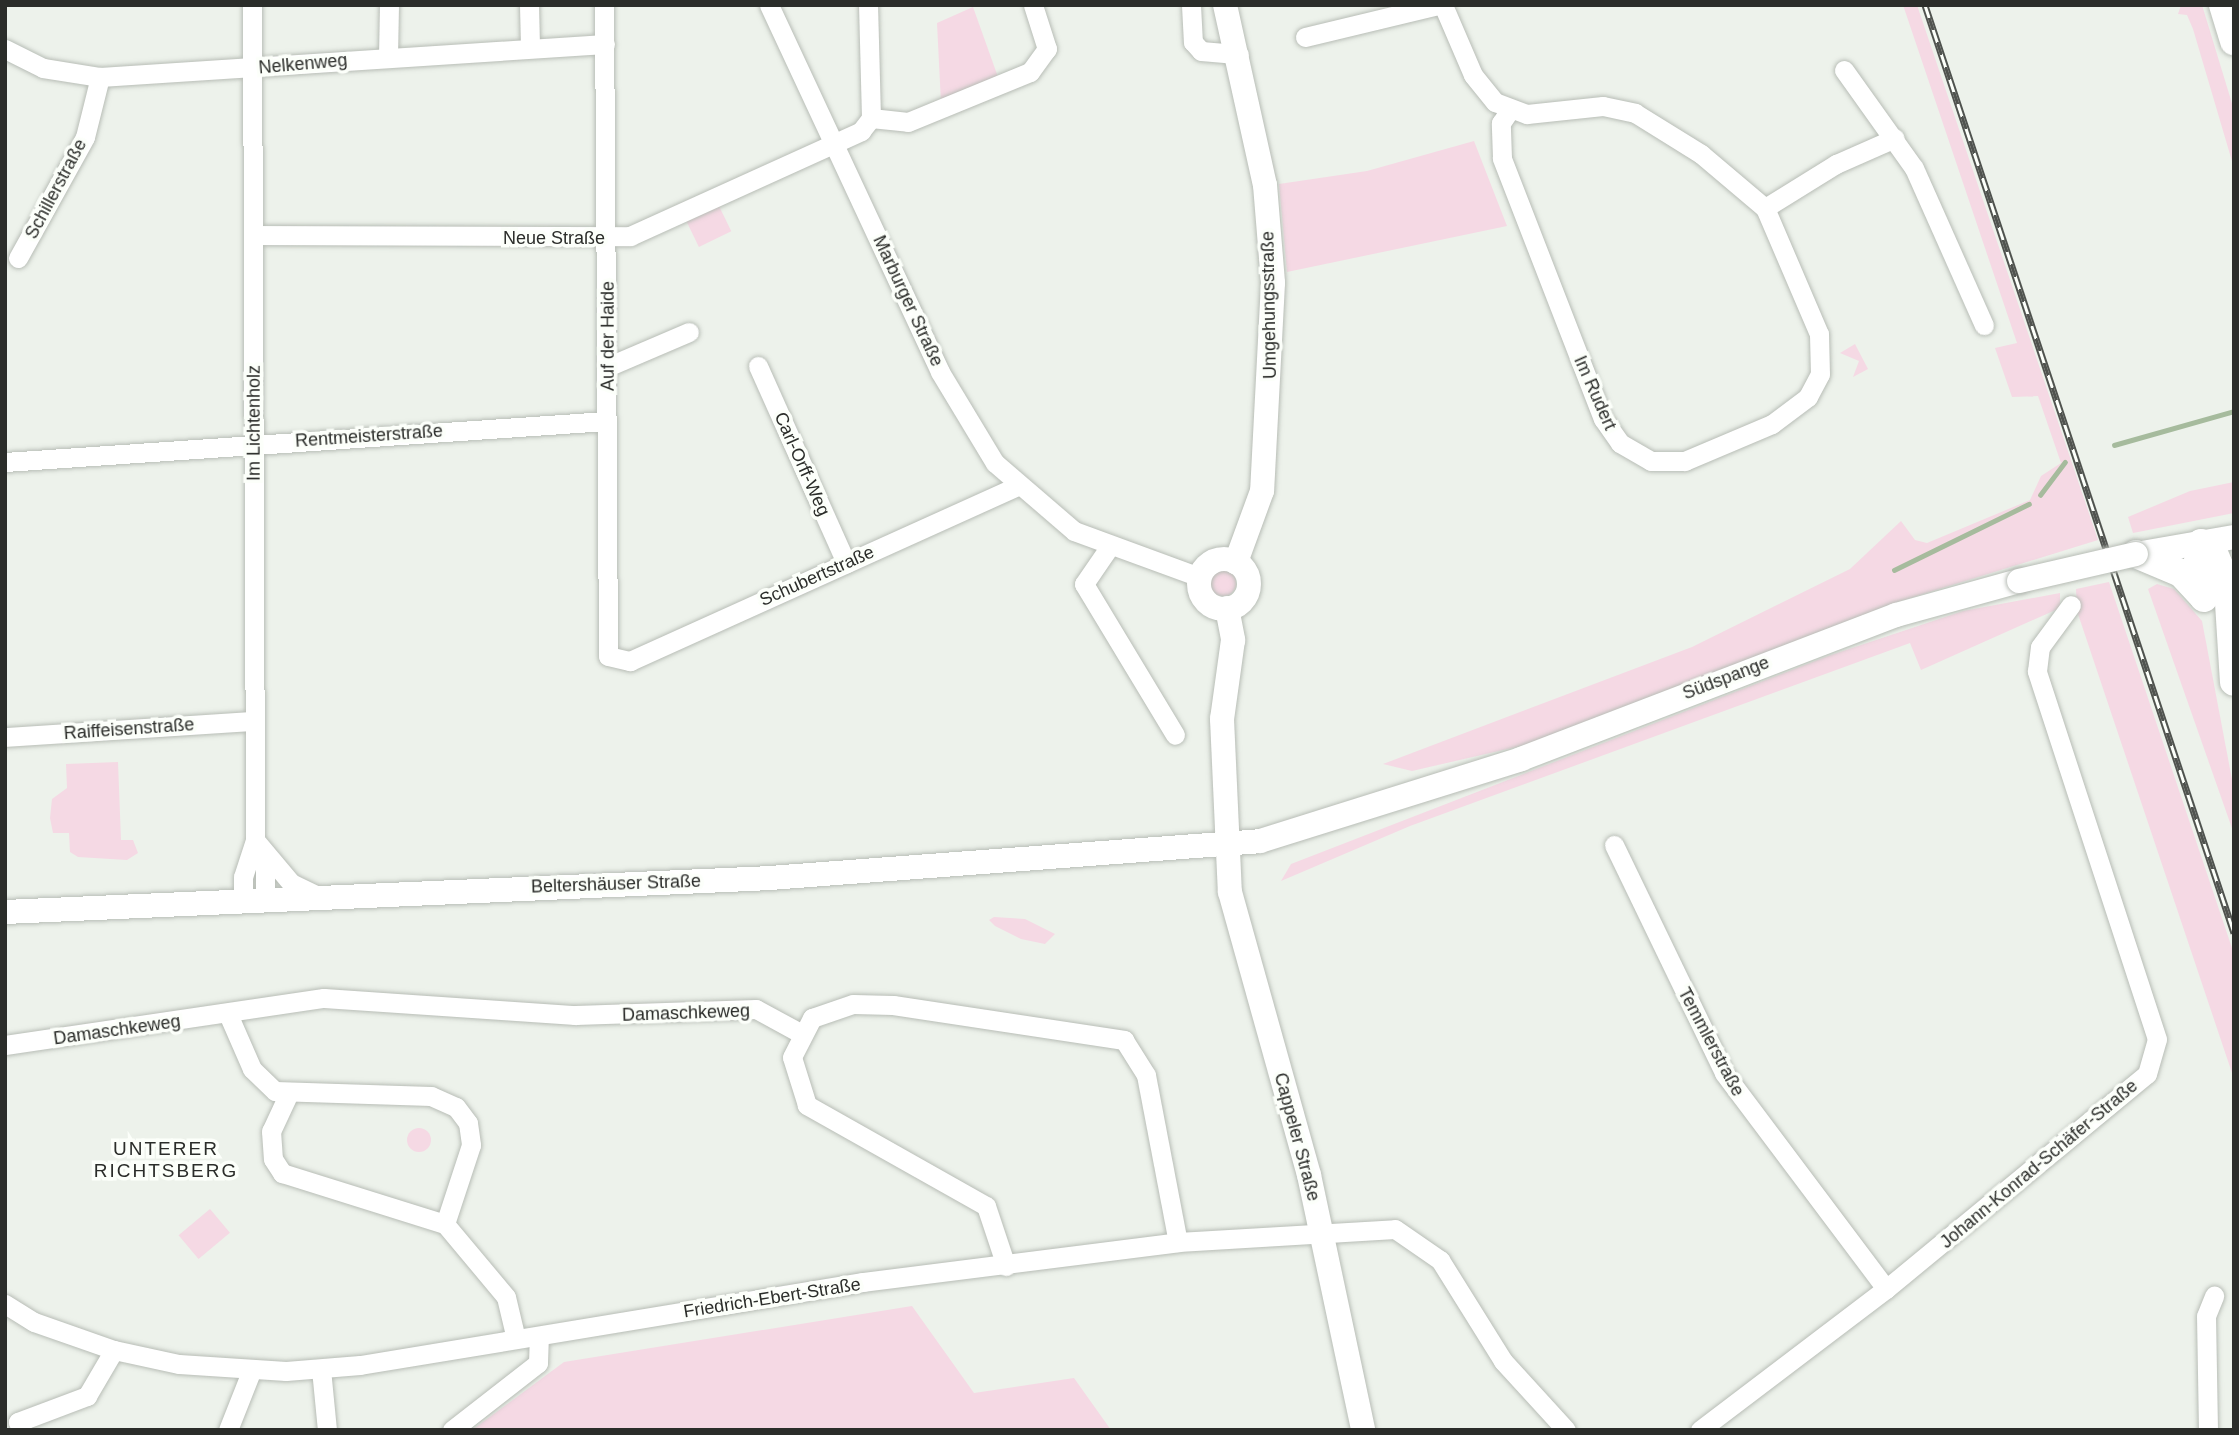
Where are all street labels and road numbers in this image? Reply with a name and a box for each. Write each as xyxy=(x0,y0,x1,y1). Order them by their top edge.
street label: Nelkenweg xyxy=(258,49,348,79)
street label: Schillerstraße xyxy=(21,135,91,243)
street label: Neue Straße xyxy=(503,227,605,249)
street label: Umgehungsstraße xyxy=(1257,231,1281,379)
street label: Marburger Straße xyxy=(868,232,948,370)
street label: Auf der Haide xyxy=(597,281,619,391)
street label: Im Rudert xyxy=(1569,353,1621,433)
street label: Im Lichtenholz xyxy=(243,365,265,481)
street label: Carl-Orff-Weg xyxy=(769,409,835,519)
street label: Rentmeisterstraße xyxy=(294,420,444,452)
street label: Schubertstraße xyxy=(756,541,878,611)
street label: Südspange xyxy=(1680,652,1772,704)
street label: Raiffeisenstraße xyxy=(63,714,195,744)
street label: Beltershäuser Straße xyxy=(531,870,701,898)
street label: Temmlerstraße xyxy=(1673,984,1749,1100)
street label: Damaschkeweg xyxy=(622,1000,750,1026)
street label: Damaschkeweg xyxy=(52,1010,182,1050)
street label: Cappeler Straße xyxy=(1269,1070,1325,1204)
street label: Johann-Konrad-Schäfer-Straße xyxy=(1936,1075,2142,1253)
street label: Friedrich-Ebert-Straße xyxy=(682,1273,862,1323)

